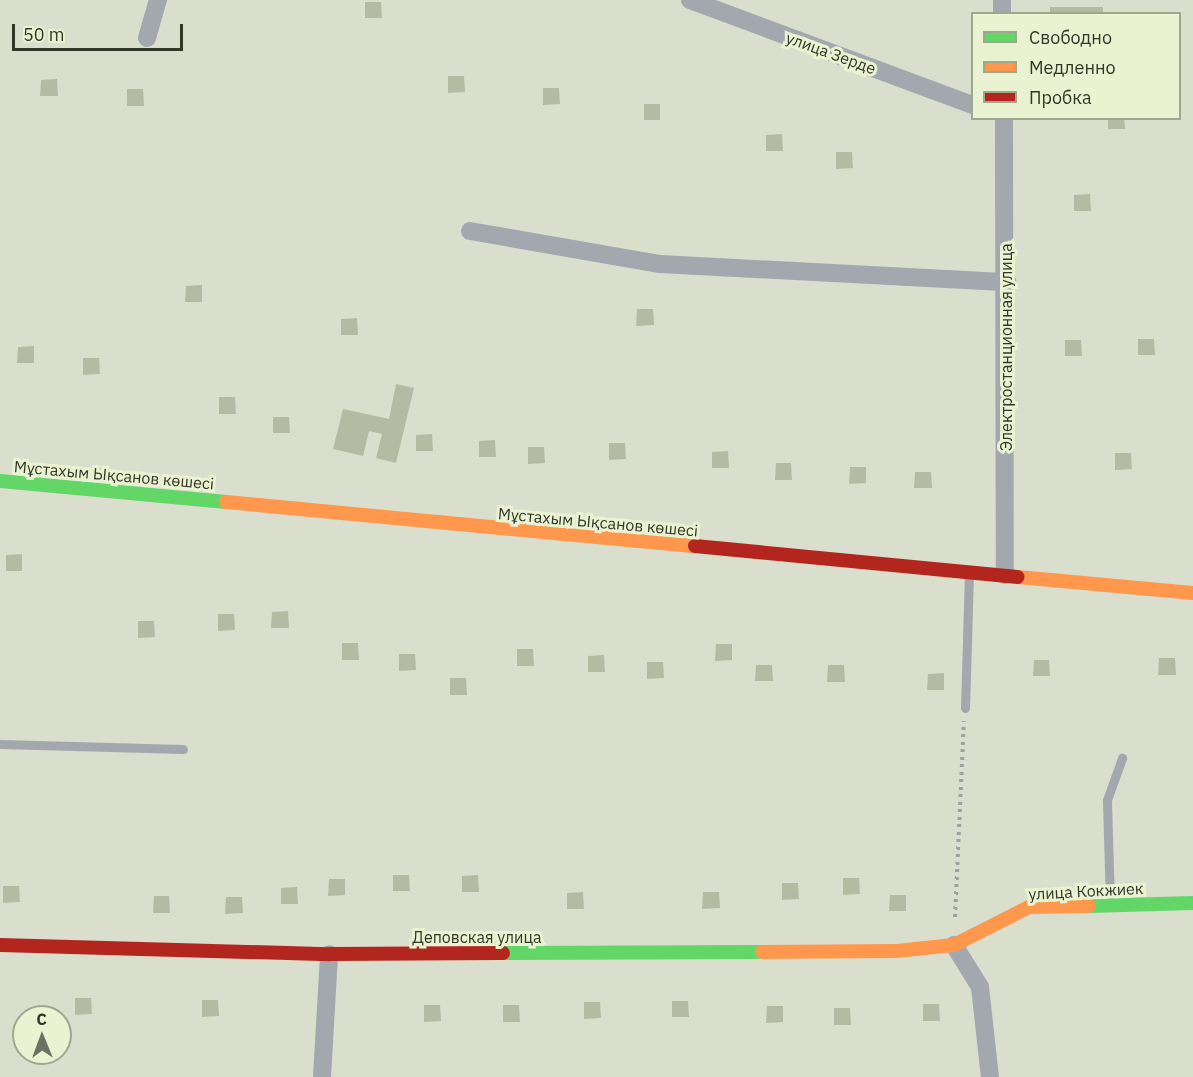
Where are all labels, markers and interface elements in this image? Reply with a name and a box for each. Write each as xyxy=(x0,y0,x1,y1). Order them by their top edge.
scale bar xyxy=(15,12,186,50)
legend xyxy=(971,12,1181,120)
text: 50 m xyxy=(23,23,65,46)
text: Свободно xyxy=(1029,26,1112,49)
street label: улица Зерде xyxy=(784,28,878,78)
text: Медленно xyxy=(1029,56,1116,79)
text: Пробка xyxy=(1029,86,1092,109)
street label: Электростанционная улица xyxy=(996,243,1016,451)
street label: Мұстахым Ықсанов көшесі xyxy=(13,457,215,493)
street label: Мұстахым Ықсанов көшесі xyxy=(497,504,699,540)
street label: улица Кокжиек xyxy=(1028,878,1144,904)
street label: Деповская улица xyxy=(412,927,542,947)
north arrow xyxy=(12,1005,72,1065)
text: С xyxy=(36,1009,47,1029)

